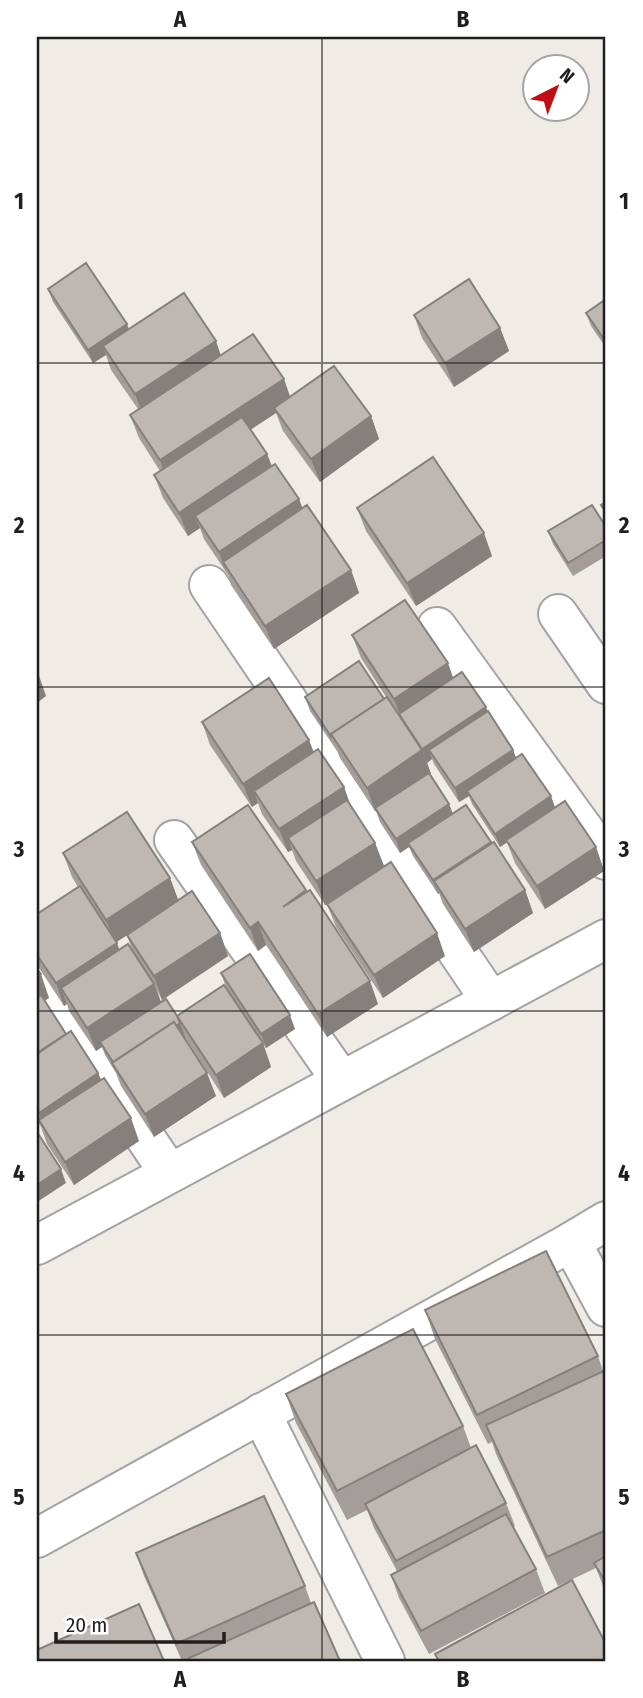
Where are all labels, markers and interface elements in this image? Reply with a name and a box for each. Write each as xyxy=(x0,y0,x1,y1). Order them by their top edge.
text: A xyxy=(173,5,187,33)
text: B xyxy=(457,5,470,33)
north arrow xyxy=(520,52,590,122)
text: N xyxy=(555,63,579,88)
text: 1 xyxy=(14,187,24,215)
text: 1 xyxy=(619,187,629,215)
text: 2 xyxy=(13,511,25,539)
text: 2 xyxy=(618,511,630,539)
text: 3 xyxy=(13,835,25,863)
text: 3 xyxy=(618,835,630,863)
text: 4 xyxy=(13,1159,25,1187)
text: 4 xyxy=(618,1159,630,1187)
text: 5 xyxy=(13,1483,25,1511)
text: 5 xyxy=(618,1483,630,1511)
scale bar xyxy=(56,1600,224,1644)
text: 20 m xyxy=(66,1612,107,1638)
text: A xyxy=(173,1665,187,1693)
text: B xyxy=(457,1665,470,1693)

